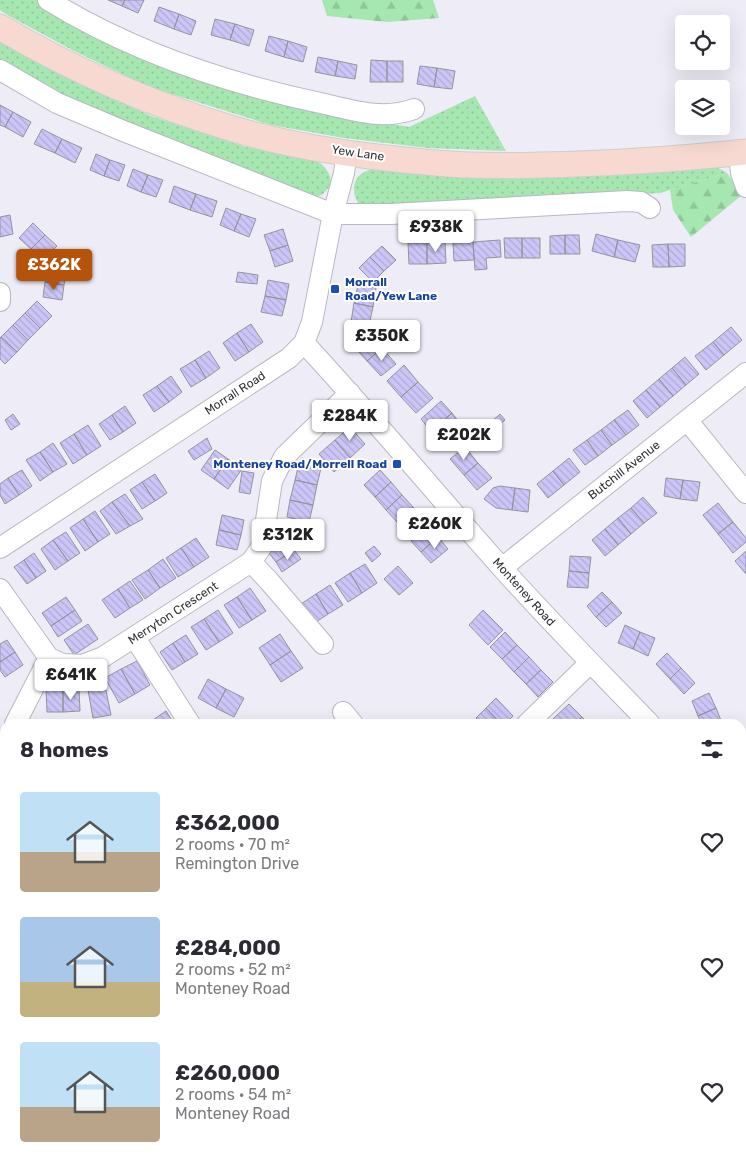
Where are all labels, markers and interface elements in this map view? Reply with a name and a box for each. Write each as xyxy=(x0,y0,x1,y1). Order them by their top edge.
map controls xyxy=(675,15,730,135)
button: locate xyxy=(675,15,730,70)
button: layers xyxy=(675,80,730,135)
street label: Yew Lane xyxy=(331,142,385,164)
pin: £938K xyxy=(401,210,471,253)
text: £938K xyxy=(409,217,463,236)
pin: £362K xyxy=(19,248,89,291)
text: £362K xyxy=(27,255,81,274)
place label: Morrall Road/Yew Lane xyxy=(345,275,437,303)
marker: Morrall Road/Yew Lane xyxy=(329,283,341,295)
pin: £350K xyxy=(347,320,417,362)
text: £350K xyxy=(355,326,409,345)
street label: Morrall Road xyxy=(202,368,268,418)
pin: £284K xyxy=(315,400,385,442)
text: £284K xyxy=(323,406,377,425)
pin: £202K xyxy=(429,418,499,461)
text: £202K xyxy=(437,425,491,444)
street label: Butchill Avenue xyxy=(585,437,663,502)
place label: Monteney Road/Morrell Road xyxy=(213,457,387,471)
marker: Monteney Road/Morrell Road xyxy=(391,458,403,470)
pin: £260K xyxy=(400,508,470,550)
text: £260K xyxy=(408,514,462,533)
pin: £312K xyxy=(253,518,323,561)
text: £312K xyxy=(263,525,313,544)
street label: Monteney Road xyxy=(490,555,558,629)
street label: Merryton Crescent xyxy=(125,579,221,647)
pin: £641K xyxy=(36,658,106,701)
text: £641K xyxy=(45,665,97,684)
icon: filters xyxy=(698,735,726,763)
text: 8 homes xyxy=(20,737,109,762)
text: £362,000 xyxy=(175,810,280,835)
icon: home xyxy=(60,812,120,872)
icon: heart xyxy=(698,828,726,856)
text: 2 rooms · 70 m² xyxy=(175,835,290,854)
text: Remington Drive xyxy=(175,854,299,873)
text: £284,000 xyxy=(175,935,281,960)
icon: home xyxy=(60,937,120,997)
icon: heart xyxy=(698,953,726,981)
text: 2 rooms · 52 m² xyxy=(175,960,291,979)
text: Monteney Road xyxy=(175,979,290,998)
text: £260,000 xyxy=(175,1060,280,1085)
icon: home xyxy=(60,1062,120,1122)
icon: heart xyxy=(698,1078,726,1106)
text: 2 rooms · 54 m² xyxy=(175,1085,291,1104)
text: Monteney Road xyxy=(175,1104,290,1123)

